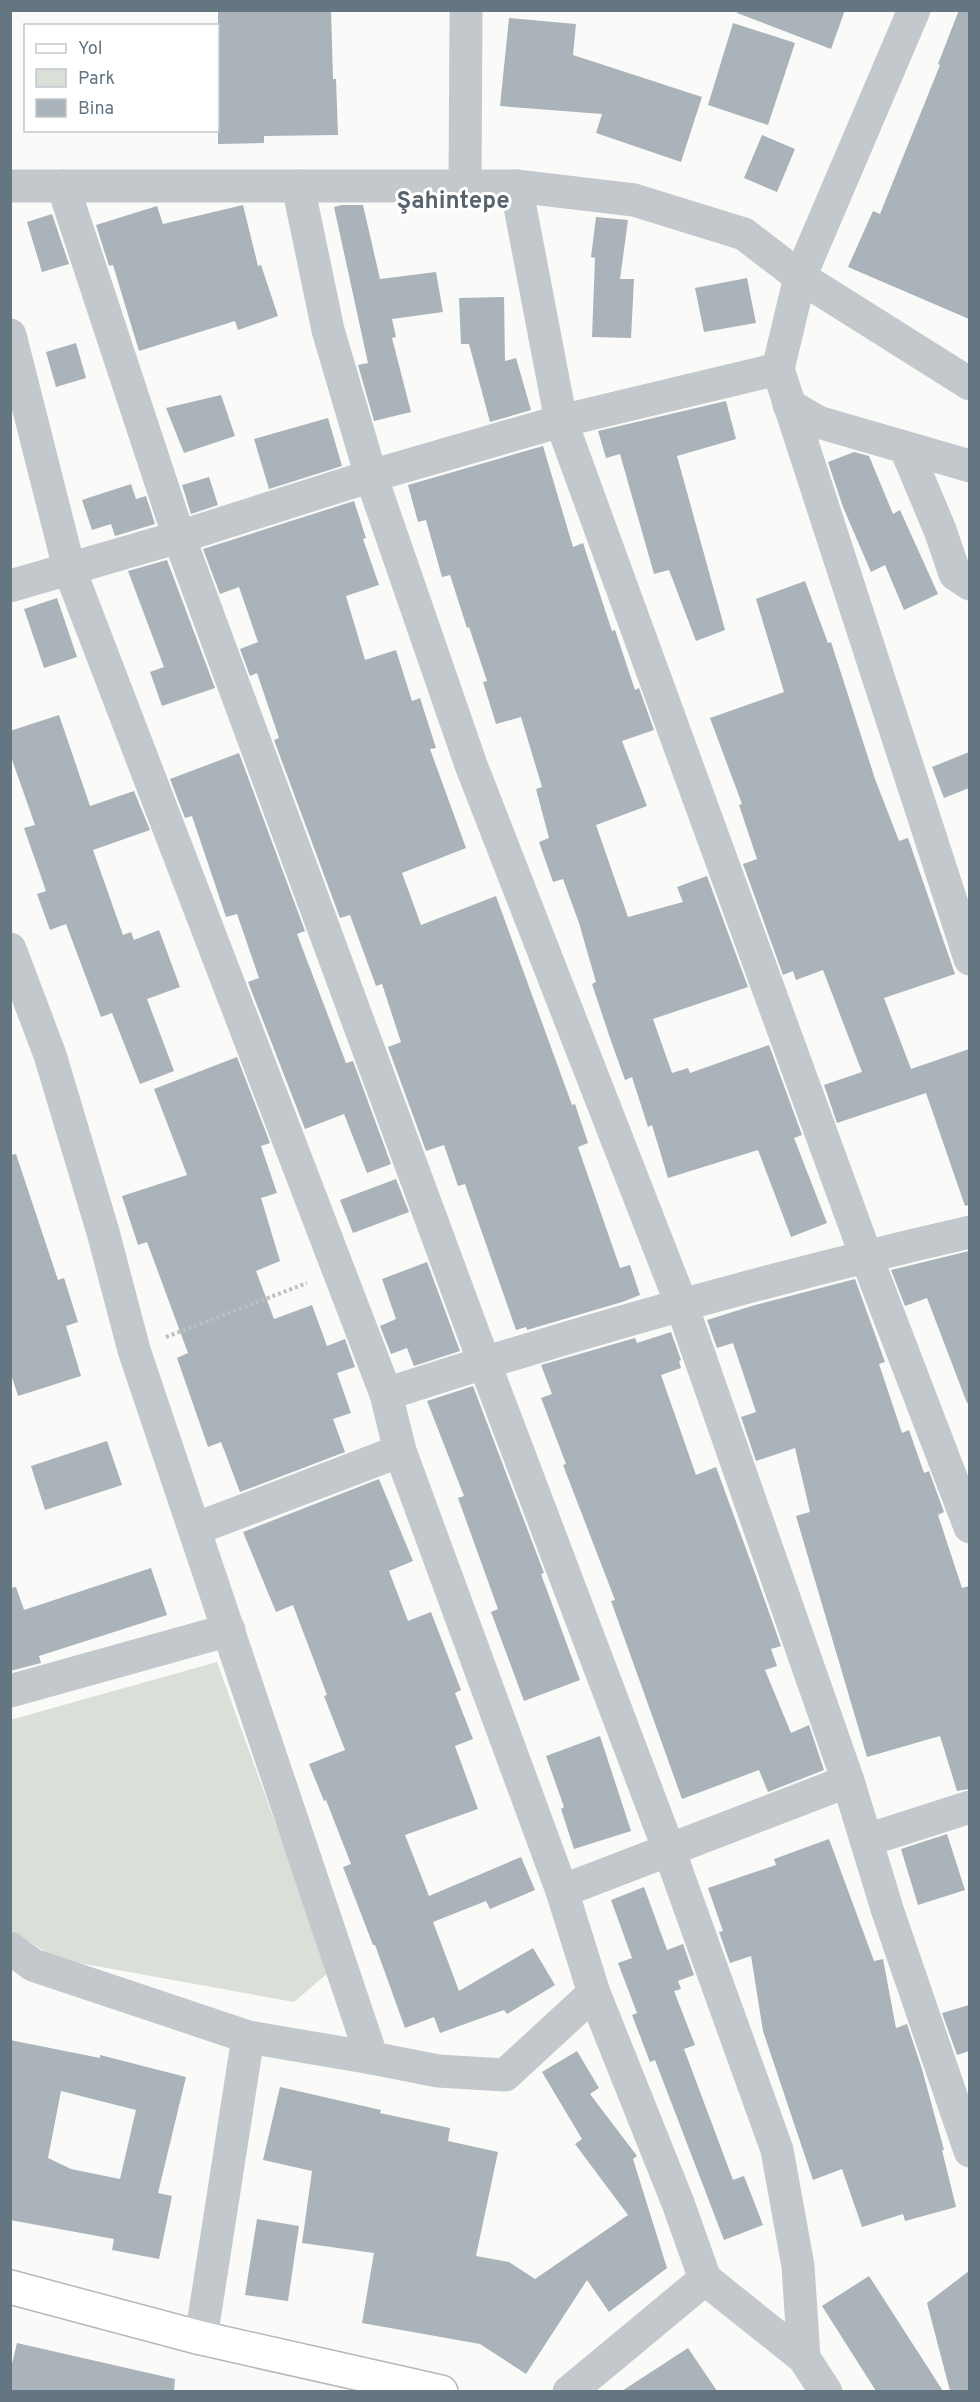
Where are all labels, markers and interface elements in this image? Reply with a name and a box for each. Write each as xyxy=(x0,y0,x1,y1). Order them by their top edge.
legend xyxy=(24,24,219,132)
text: Yol xyxy=(78,38,103,61)
text: Park xyxy=(78,68,115,91)
text: Bina xyxy=(78,98,114,121)
district label: Şahintepe xyxy=(396,187,510,217)

